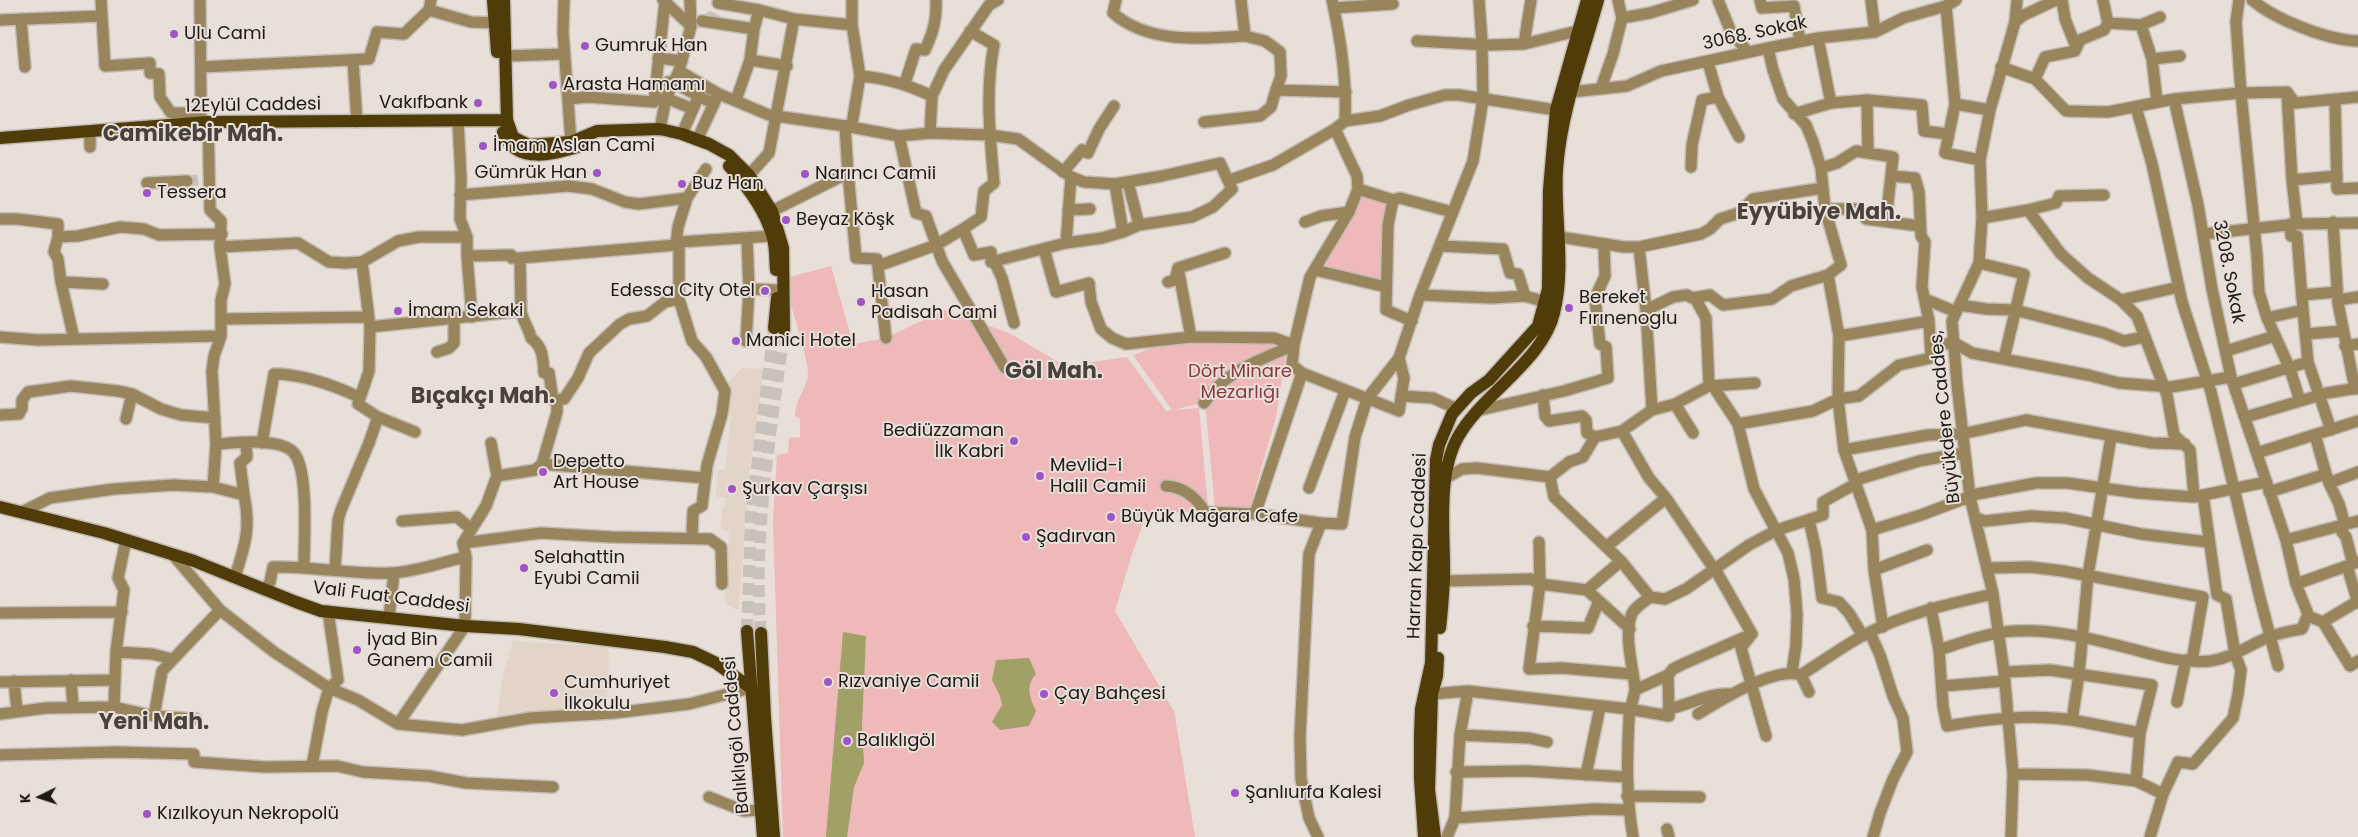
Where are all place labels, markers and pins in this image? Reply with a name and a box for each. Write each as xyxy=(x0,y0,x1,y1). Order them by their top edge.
place label: Ulu Cami xyxy=(184,23,266,45)
marker: Ulu Cami xyxy=(168,28,180,40)
place label: Gumruk Han xyxy=(595,35,708,57)
marker: Gumruk Han xyxy=(579,40,591,52)
place label: Arasta Hamamı xyxy=(563,74,705,96)
marker: Arasta Hamamı xyxy=(547,79,559,91)
place label: Vakıfbank xyxy=(379,92,468,114)
marker: Vakıfbank xyxy=(472,97,484,109)
place label: İmam Aslan Cami xyxy=(493,135,655,157)
marker: İmam Aslan Cami xyxy=(477,140,489,152)
place label: Gümrük Han xyxy=(474,162,587,184)
place label: Narıncı Camii xyxy=(815,163,936,185)
marker: Gümrük Han xyxy=(591,167,603,179)
marker: Narıncı Camii xyxy=(799,168,811,180)
place label: Buz Han xyxy=(692,173,764,195)
marker: Buz Han xyxy=(676,178,688,190)
place label: Tessera xyxy=(157,182,227,204)
marker: Tessera xyxy=(141,187,153,199)
place label: Beyaz Köşk xyxy=(796,209,894,231)
marker: Beyaz Köşk xyxy=(780,214,792,226)
place label: Edessa City Otel xyxy=(611,280,755,302)
place label: Hasan Padisah Cami xyxy=(871,281,997,324)
marker: Edessa City Otel xyxy=(759,285,771,297)
place label: Bereket Fırınenoglu xyxy=(1579,287,1677,330)
marker: Hasan Padisah Cami xyxy=(855,296,867,308)
place label: İmam Sekaki xyxy=(408,300,523,322)
marker: Bereket Fırınenoglu xyxy=(1563,302,1575,314)
marker: İmam Sekaki xyxy=(392,305,404,317)
place label: Manici Hotel xyxy=(746,330,856,352)
marker: Manici Hotel xyxy=(730,335,742,347)
place label: Bediüzzaman İlk Kabri xyxy=(883,420,1004,462)
marker: Bediüzzaman İlk Kabri xyxy=(1008,435,1020,447)
place label: Depetto Art House xyxy=(553,451,639,494)
place label: Mevlid-i Halil Camii xyxy=(1050,455,1146,498)
marker: Depetto Art House xyxy=(537,466,549,478)
marker: Mevlid-i Halil Camii xyxy=(1034,470,1046,482)
place label: Şurkav Çarşısı xyxy=(742,478,868,500)
marker: Şurkav Çarşısı xyxy=(726,483,738,495)
place label: Büyük Mağara Cafe xyxy=(1121,506,1298,528)
marker: Büyük Mağara Cafe xyxy=(1105,511,1117,523)
place label: Şadırvan xyxy=(1036,526,1116,548)
marker: Şadırvan xyxy=(1020,531,1032,543)
place label: Selahattin Eyubi Camii xyxy=(534,547,640,590)
marker: Selahattin Eyubi Camii xyxy=(518,562,530,574)
place label: İyad Bin Ganem Camii xyxy=(367,629,493,672)
marker: İyad Bin Ganem Camii xyxy=(351,644,363,656)
place label: Rızvaniye Camii xyxy=(838,671,979,693)
place label: Cumhuriyet İlkokulu xyxy=(564,672,670,714)
marker: Rızvaniye Camii xyxy=(822,676,834,688)
place label: Çay Bahçesi xyxy=(1054,683,1166,705)
marker: Cumhuriyet İlkokulu xyxy=(548,687,560,699)
marker: Çay Bahçesi xyxy=(1038,688,1050,700)
place label: Balıklıgöl xyxy=(857,730,935,752)
marker: Balıklıgöl xyxy=(841,735,853,747)
place label: Şanlıurfa Kalesi xyxy=(1245,782,1382,804)
marker: Şanlıurfa Kalesi xyxy=(1229,787,1241,799)
place label: Kızılkoyun Nekropolü xyxy=(157,803,339,825)
marker: Kızılkoyun Nekropolü xyxy=(141,808,153,820)

